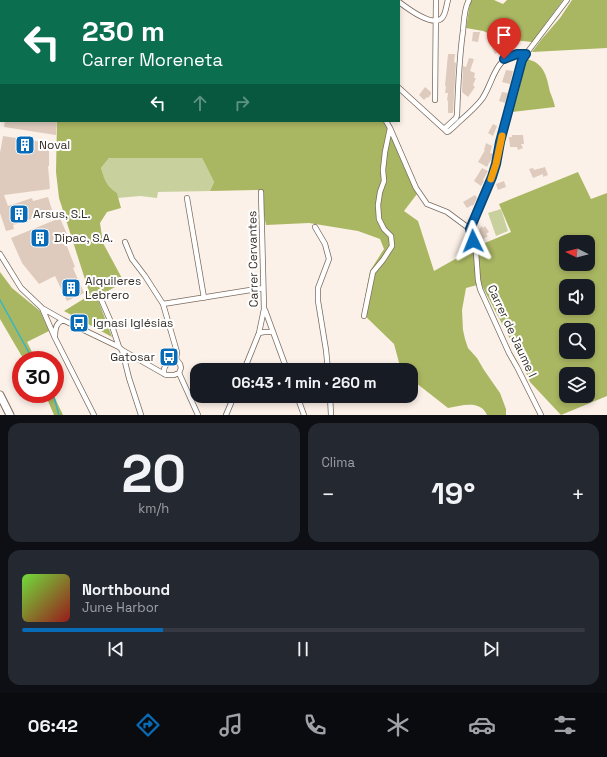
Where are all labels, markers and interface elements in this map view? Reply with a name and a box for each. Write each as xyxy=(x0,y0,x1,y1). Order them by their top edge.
text: 230 m xyxy=(82,13,165,49)
icon: left xyxy=(16,16,68,68)
pin xyxy=(487,18,521,59)
icon: arrive xyxy=(493,24,515,46)
text: Carrer Moreneta xyxy=(82,48,223,71)
icon: left xyxy=(147,92,169,114)
icon: ahead xyxy=(189,92,211,114)
icon: right xyxy=(231,92,253,114)
building icon: Noval xyxy=(14,134,36,156)
place label: Noval xyxy=(39,137,70,153)
building icon: Arsus, S.L. xyxy=(8,203,30,225)
place label: Arsus, S.L. xyxy=(33,206,91,222)
street label: Carrer Cervantes xyxy=(244,211,262,307)
position arrow xyxy=(452,220,494,262)
building icon: Dipac, S.A. xyxy=(29,227,51,249)
place label: Dipac, S.A. xyxy=(54,230,113,246)
north arrow xyxy=(559,235,595,271)
map controls xyxy=(559,235,595,403)
place label: Alquileres Lebrero xyxy=(85,273,141,303)
building icon: Alquileres Lebrero xyxy=(60,277,82,299)
button: sound xyxy=(559,279,595,315)
street label: Carrer de Jaume I xyxy=(484,282,540,380)
bus stop icon: Ignasi Iglésias xyxy=(68,312,90,334)
place label: Ignasi Iglésias xyxy=(93,315,173,331)
button: search xyxy=(559,323,595,359)
bus stop icon: Gatosar xyxy=(158,346,180,368)
place label: Gatosar xyxy=(110,349,155,365)
speed limit sign: 30 xyxy=(12,351,64,403)
button: layers xyxy=(559,367,595,403)
text: 06:43 · 1 min · 260 m xyxy=(231,373,377,392)
text: 20 xyxy=(121,441,186,507)
text: Clima xyxy=(322,454,355,471)
text: 19° xyxy=(431,474,475,513)
text: − xyxy=(322,480,335,508)
text: + xyxy=(571,480,585,508)
text: km/h xyxy=(138,500,169,517)
text: Northbound xyxy=(82,580,170,599)
text: June Harbor xyxy=(82,599,159,616)
icon: previous xyxy=(105,638,127,660)
icon: pause xyxy=(292,638,314,660)
icon: next xyxy=(480,638,502,660)
icon: directions xyxy=(134,711,162,739)
icon: music xyxy=(217,711,245,739)
icon: phone xyxy=(301,711,329,739)
icon: climate xyxy=(384,711,412,739)
icon: car xyxy=(468,711,496,739)
icon: filters xyxy=(551,711,579,739)
text: 06:42 xyxy=(28,714,78,737)

